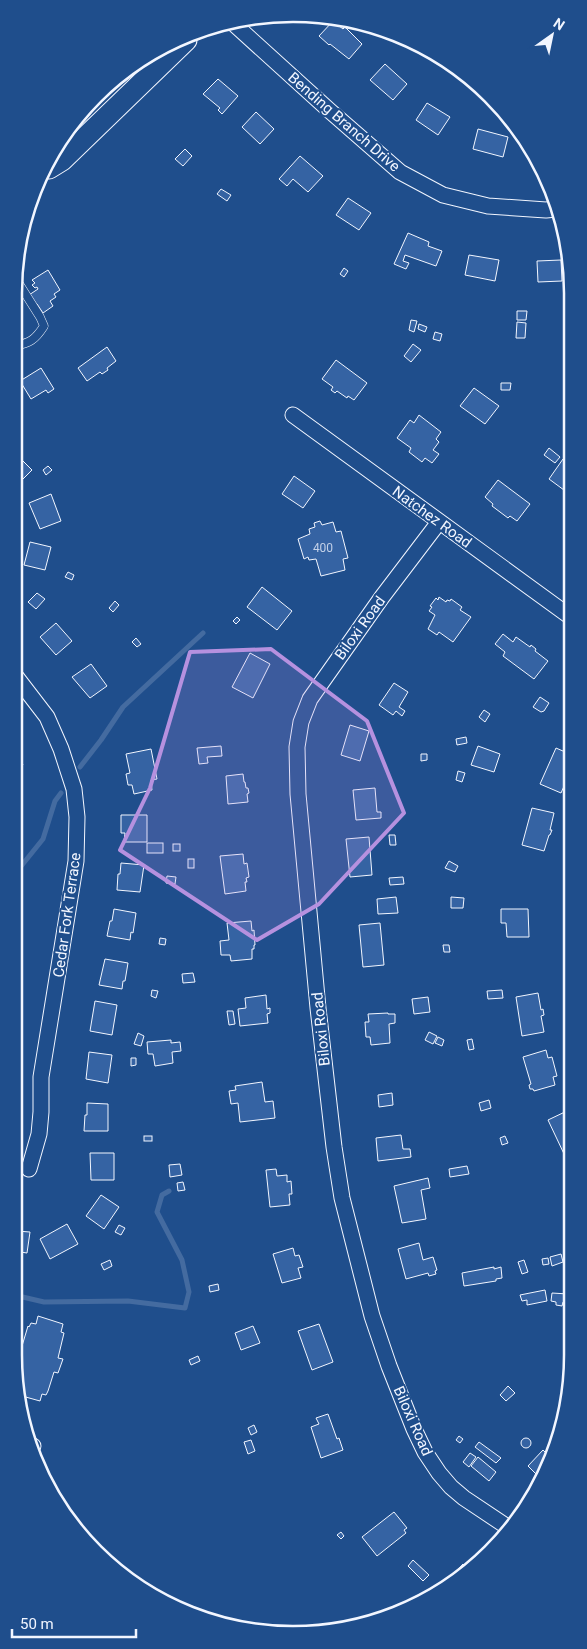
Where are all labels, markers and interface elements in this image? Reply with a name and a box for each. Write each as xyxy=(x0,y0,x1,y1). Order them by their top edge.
north arrow xyxy=(527,10,577,60)
text: N xyxy=(551,15,568,34)
street label: Bending Branch Drive xyxy=(284,69,404,175)
street label: Natchez Road xyxy=(389,482,475,552)
house number: 400 xyxy=(313,541,333,555)
street label: Biloxi Road xyxy=(331,593,389,663)
street label: Cedar Fork Terrace xyxy=(49,851,85,979)
street label: Biloxi Road xyxy=(308,991,334,1067)
street label: Biloxi Road xyxy=(390,1383,436,1459)
scale bar xyxy=(12,1606,136,1638)
text: 50 m xyxy=(20,1615,54,1633)

